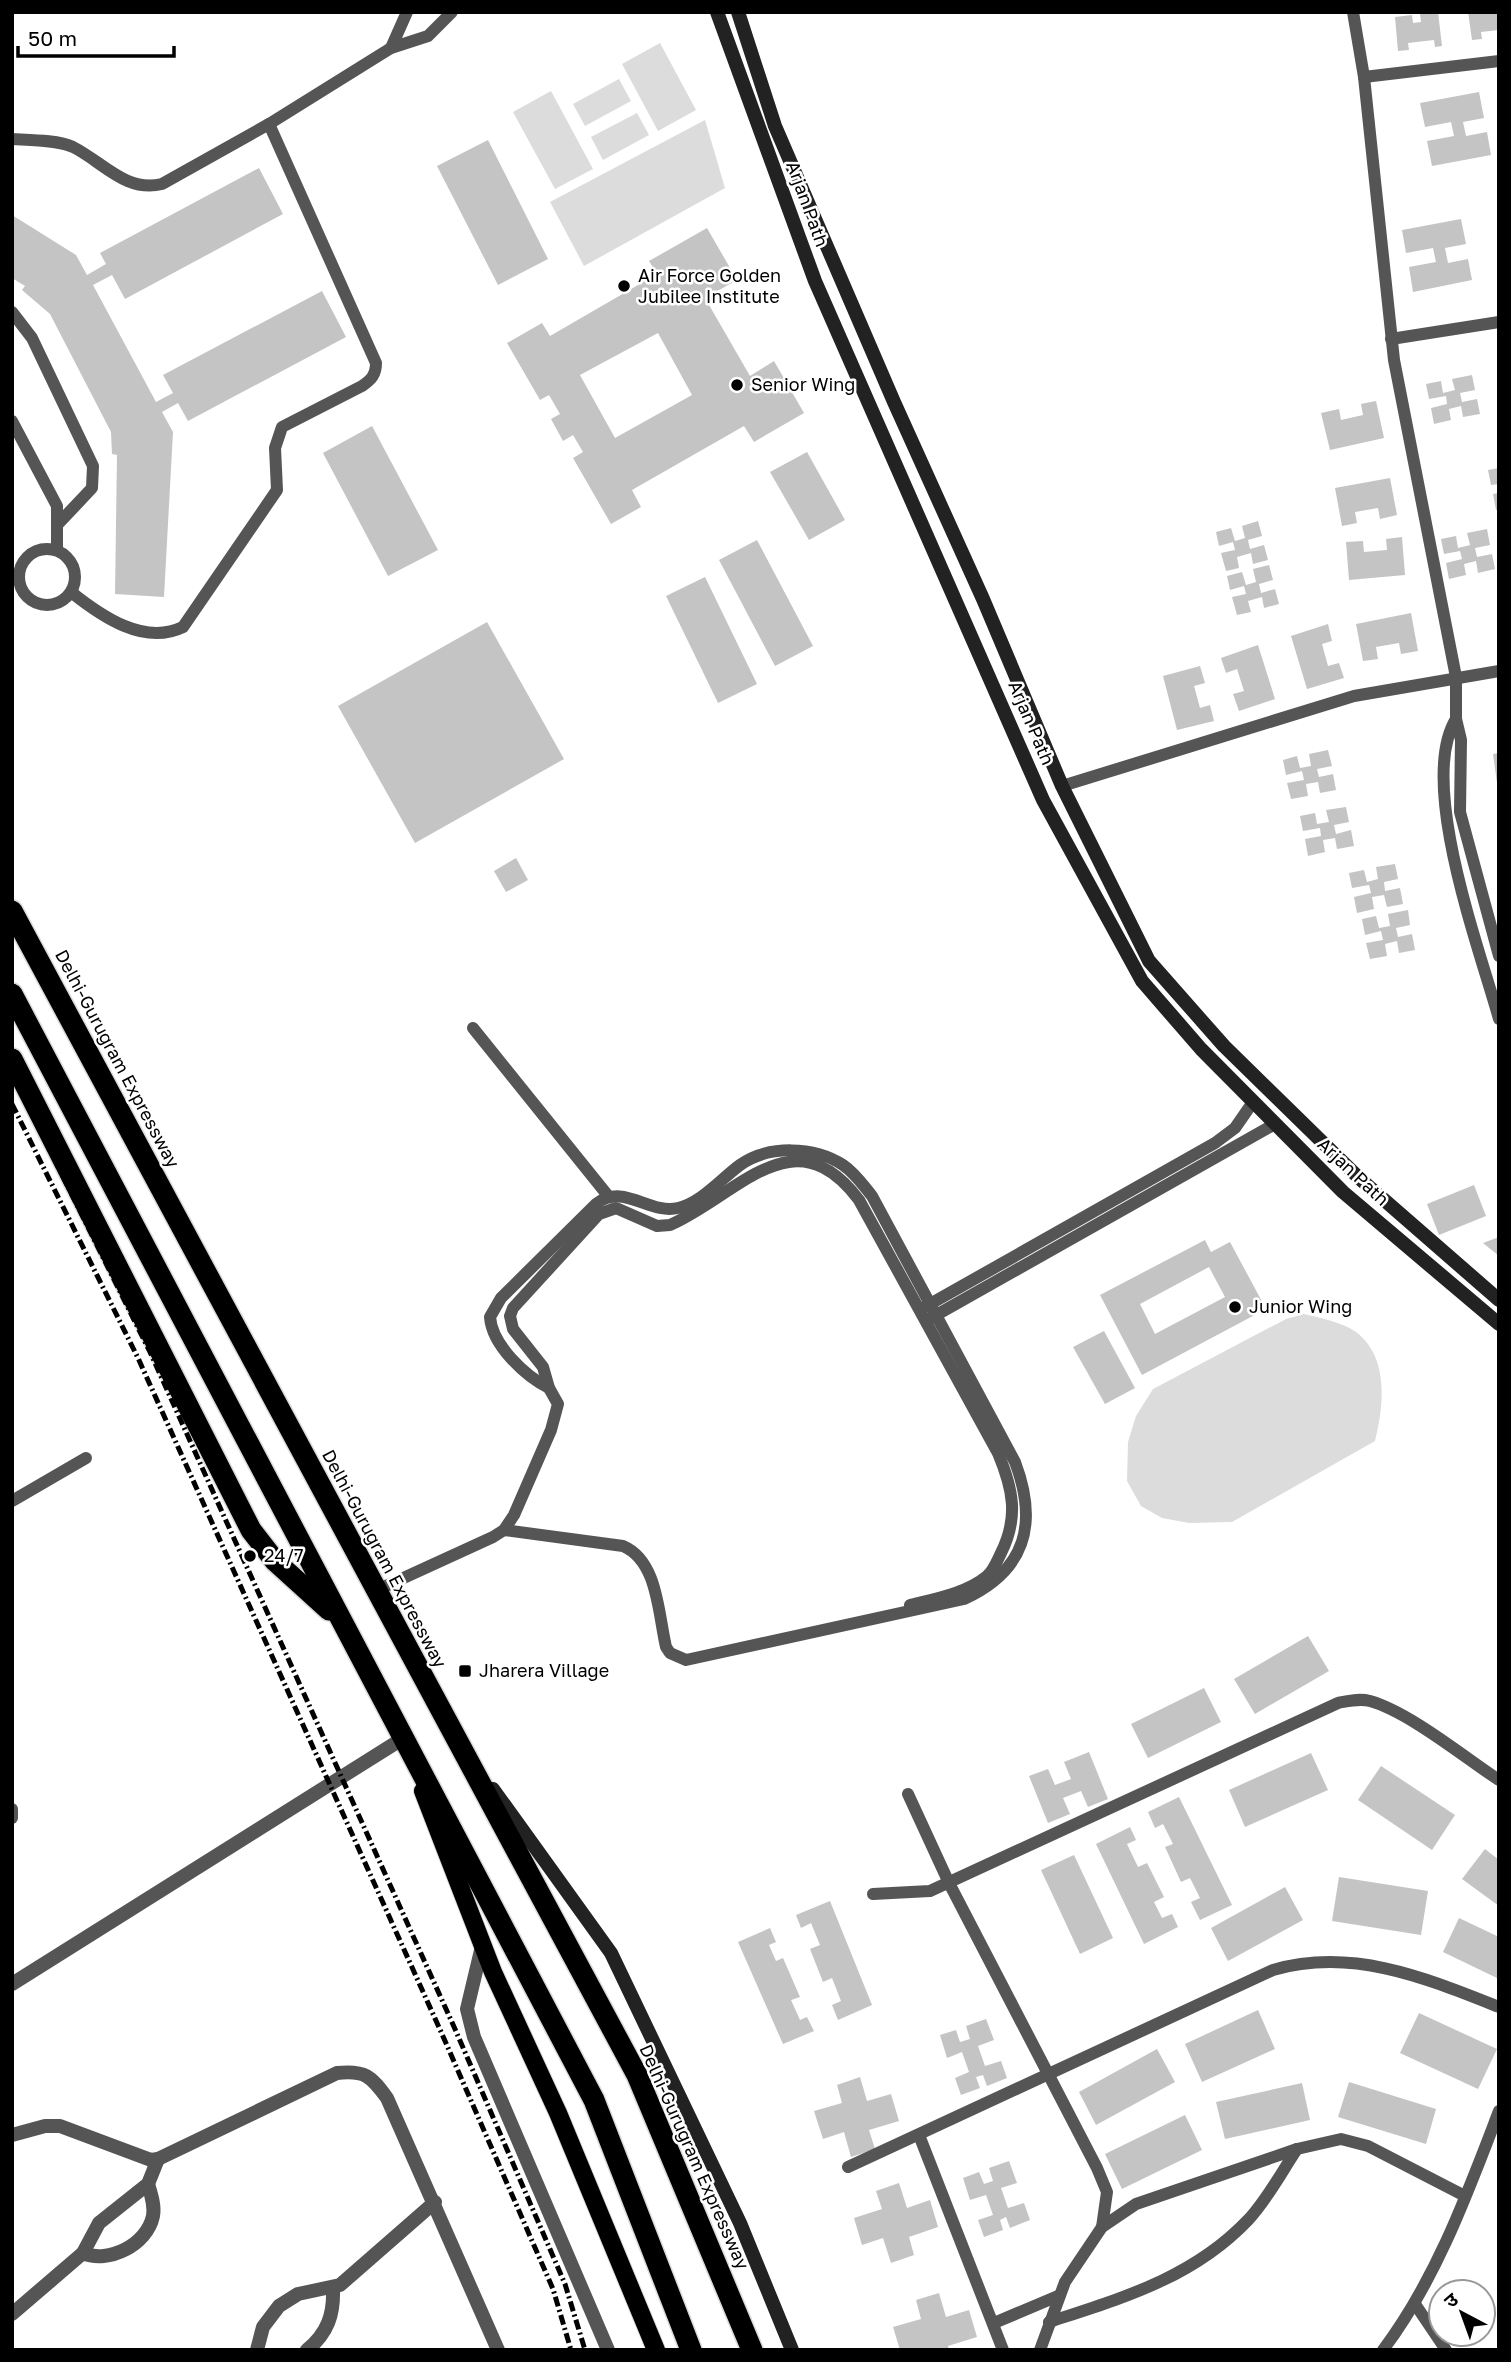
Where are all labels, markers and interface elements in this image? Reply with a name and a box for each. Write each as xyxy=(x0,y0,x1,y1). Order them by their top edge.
scale bar xyxy=(18,14,173,58)
text: 50 m xyxy=(28,25,77,51)
street label: Arjan Path xyxy=(782,158,834,249)
place label: Air Force Golden Jubilee Institute xyxy=(638,264,781,307)
marker: Air Force Golden Jubilee Institute xyxy=(616,278,632,294)
place label: Senior Wing xyxy=(751,373,855,395)
marker: Senior Wing xyxy=(729,377,745,393)
street label: Arjan Path xyxy=(1004,677,1060,768)
street label: Delhi-Gurugram Expressway xyxy=(51,946,185,1171)
street label: Arjan Path xyxy=(1313,1133,1394,1210)
place label: Junior Wing xyxy=(1249,1295,1352,1317)
marker: Junior Wing xyxy=(1227,1299,1243,1315)
street label: Delhi-Gurugram Expressway xyxy=(318,1446,452,1671)
place label: 24/7 xyxy=(264,1544,304,1566)
marker: 24/7 xyxy=(242,1548,258,1564)
place label: Jharera Village xyxy=(479,1659,609,1681)
marker: Jharera Village xyxy=(457,1663,473,1679)
street label: Delhi-Gurugram Expressway xyxy=(635,2041,755,2272)
north arrow xyxy=(1427,2278,1497,2348)
text: उ xyxy=(1439,2287,1463,2312)

